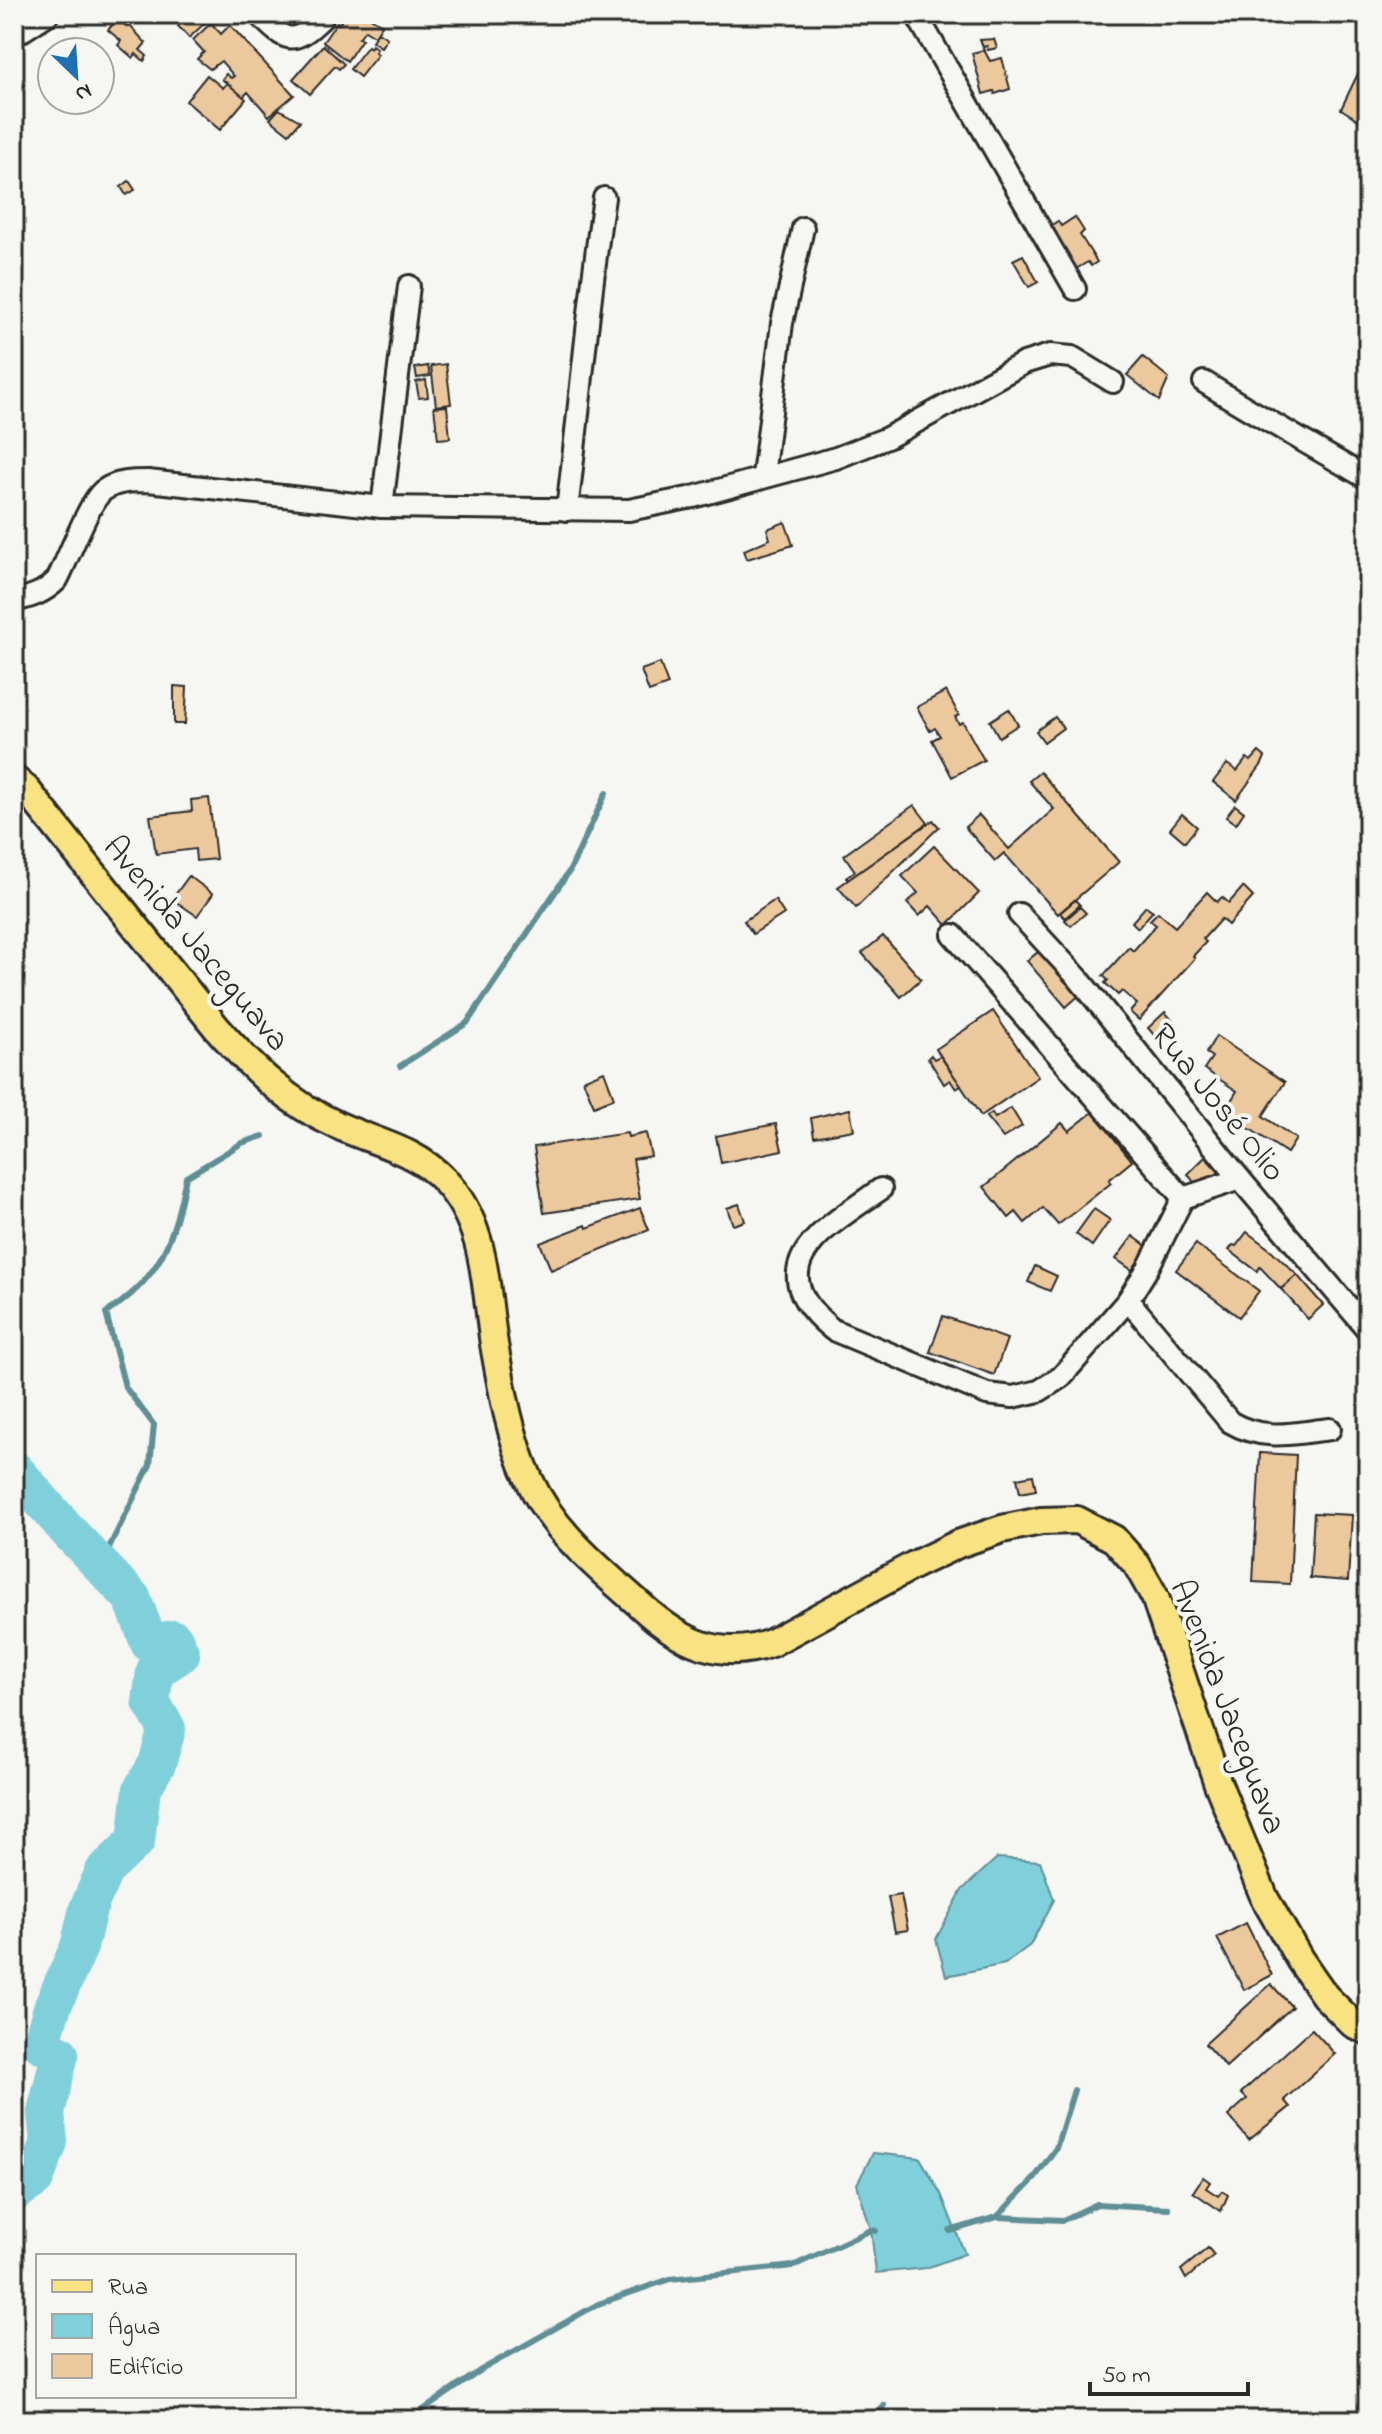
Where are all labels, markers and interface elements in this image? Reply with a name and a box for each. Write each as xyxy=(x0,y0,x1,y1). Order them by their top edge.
north arrow xyxy=(36,36,116,116)
text: N xyxy=(70,74,97,109)
street label: Avenida Jaceguava xyxy=(89,825,301,1064)
street label: Rua José Olio xyxy=(1137,1013,1297,1194)
street label: Avenida Jaceguava xyxy=(1155,1573,1298,1842)
legend xyxy=(36,2254,296,2398)
text: Rua xyxy=(108,2271,148,2306)
text: Água xyxy=(108,2311,160,2346)
scale bar xyxy=(1090,2346,1248,2396)
text: Edifício xyxy=(108,2351,183,2386)
text: 50 m xyxy=(1102,2359,1151,2394)

